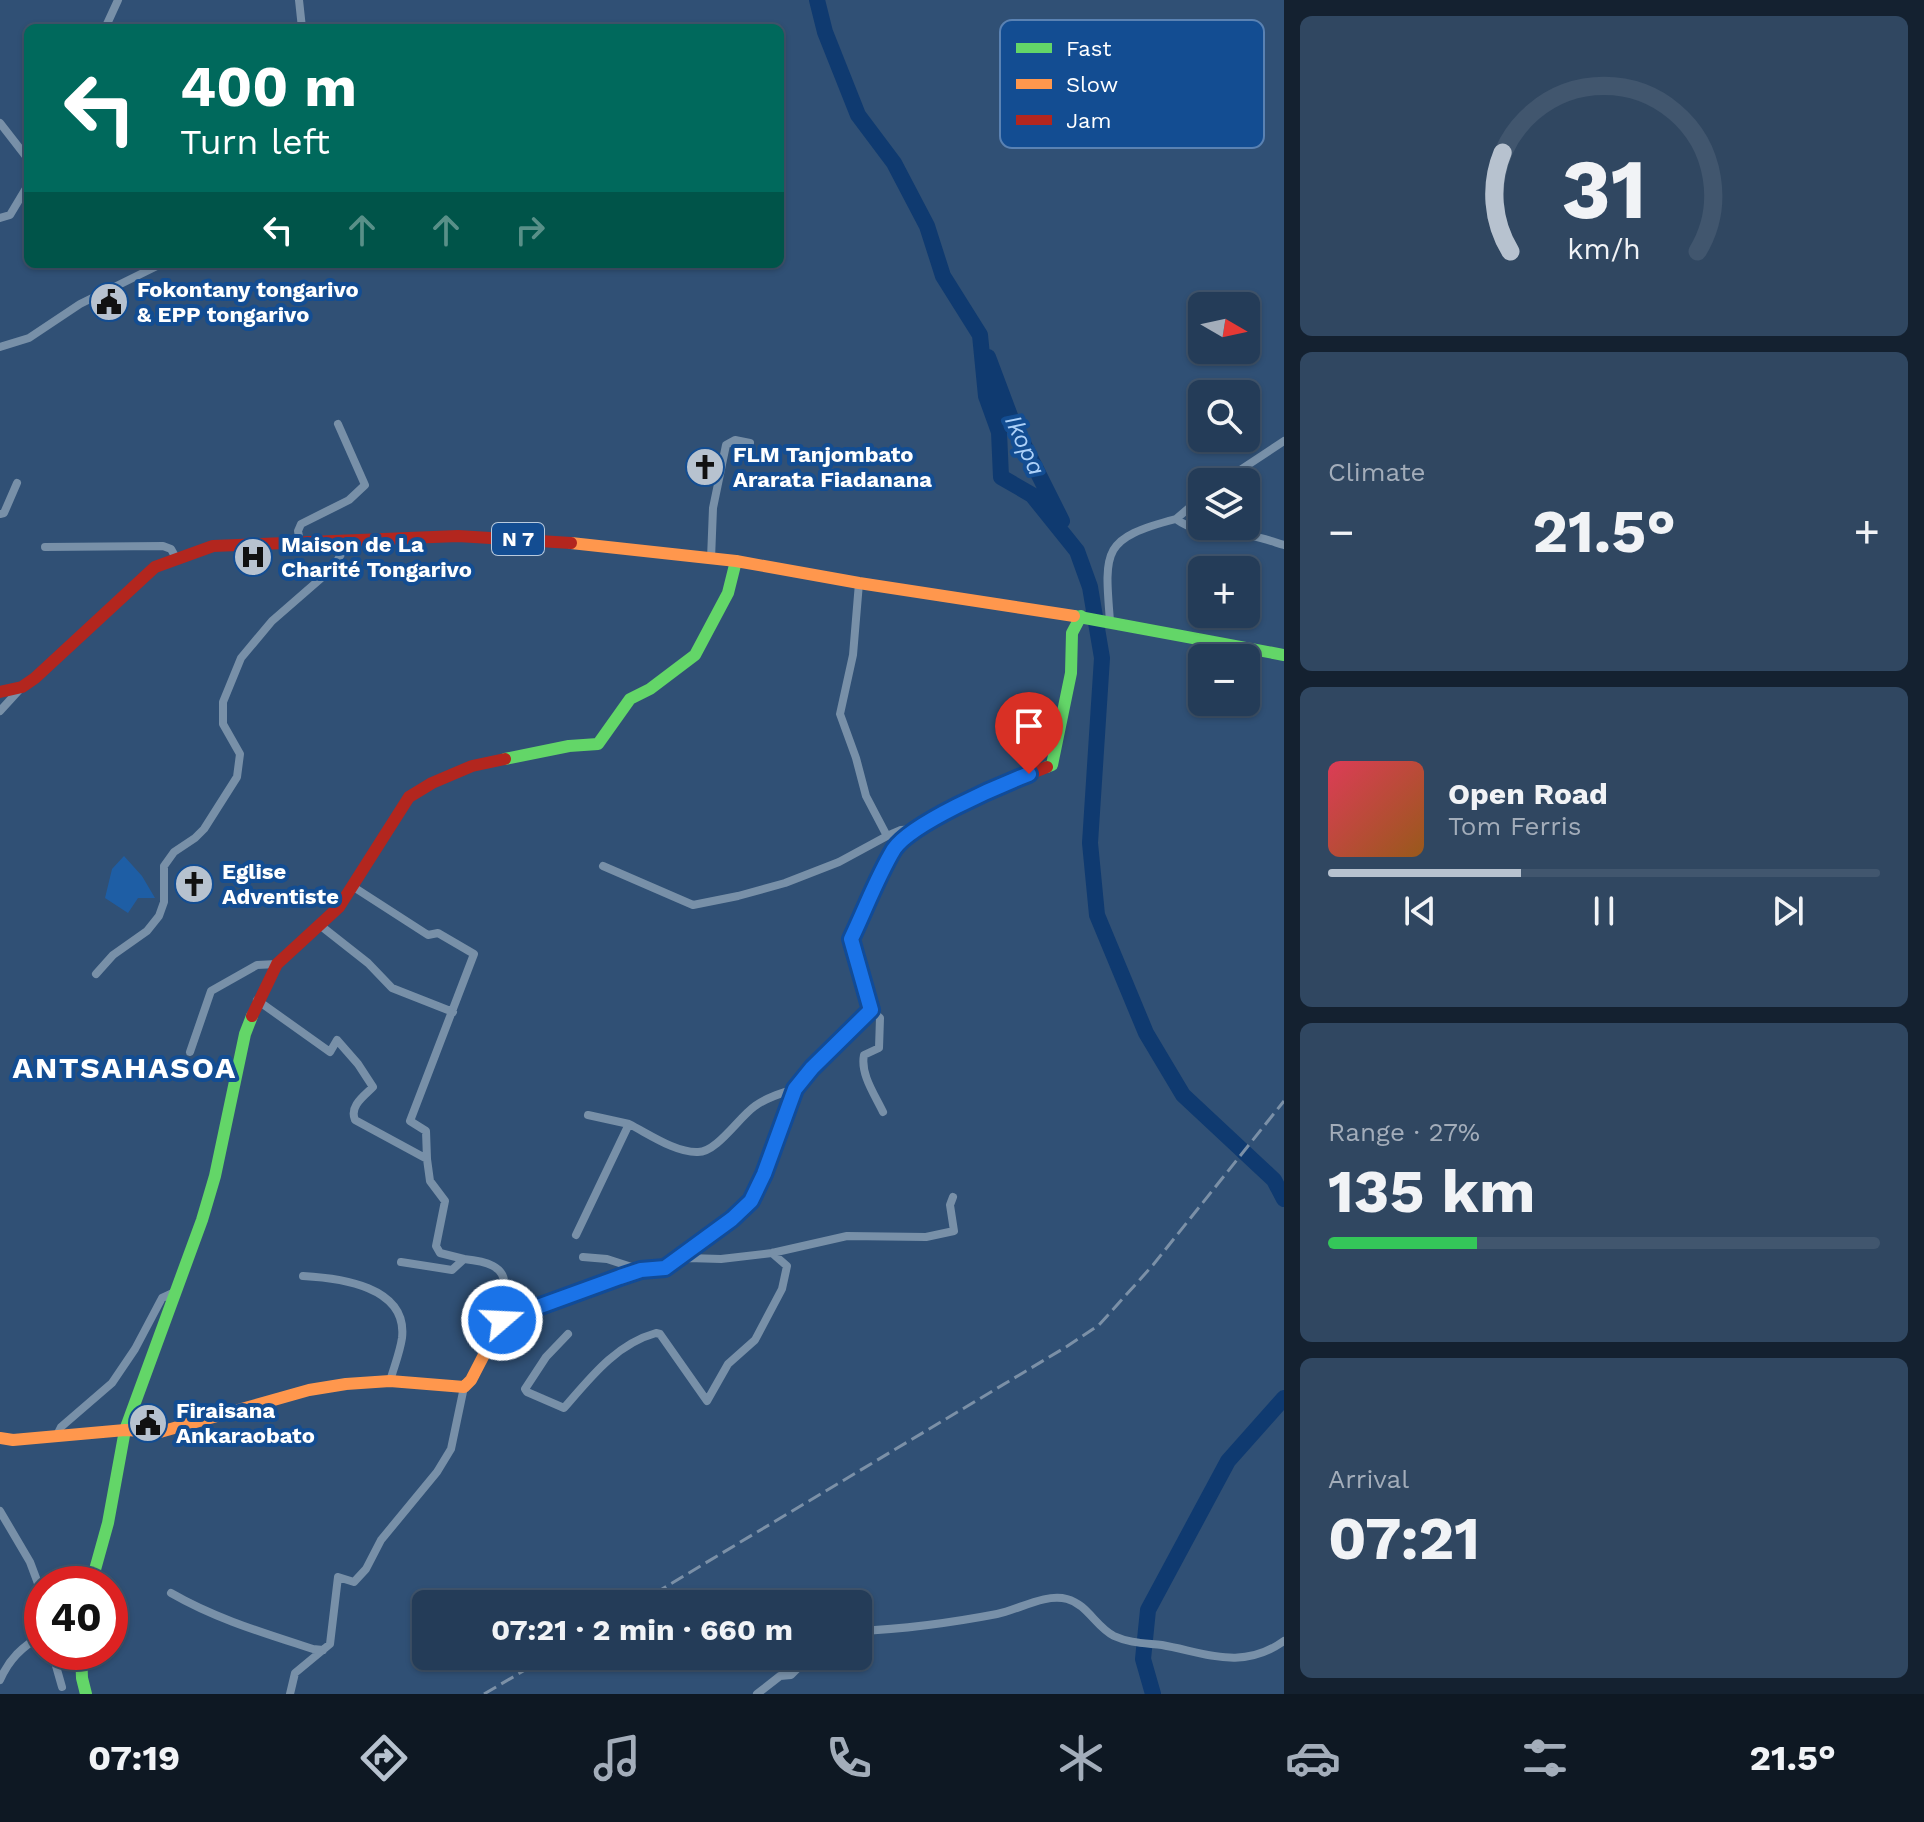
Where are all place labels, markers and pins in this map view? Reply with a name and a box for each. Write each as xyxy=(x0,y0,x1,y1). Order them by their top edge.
place label: Fokontany tongarivo & EPP tongarivo xyxy=(137,277,359,327)
public building icon: Fokontany tongarivo & EPP tongarivo xyxy=(88,281,130,323)
place label: FLM Tanjombato Ararata Fiadanana xyxy=(733,442,932,492)
church icon: FLM Tanjombato Ararata Fiadanana xyxy=(684,446,726,488)
place label: Maison de La Charité Tongarivo xyxy=(281,532,472,582)
hospital icon: Maison de La Charité Tongarivo xyxy=(232,536,274,578)
pin xyxy=(995,692,1063,774)
place label: Eglise Adventiste xyxy=(222,859,339,909)
church icon: Eglise Adventiste xyxy=(173,863,215,905)
place label: Firaisana Ankaraobato xyxy=(176,1398,315,1448)
public building icon: Firaisana Ankaraobato xyxy=(127,1402,169,1444)

